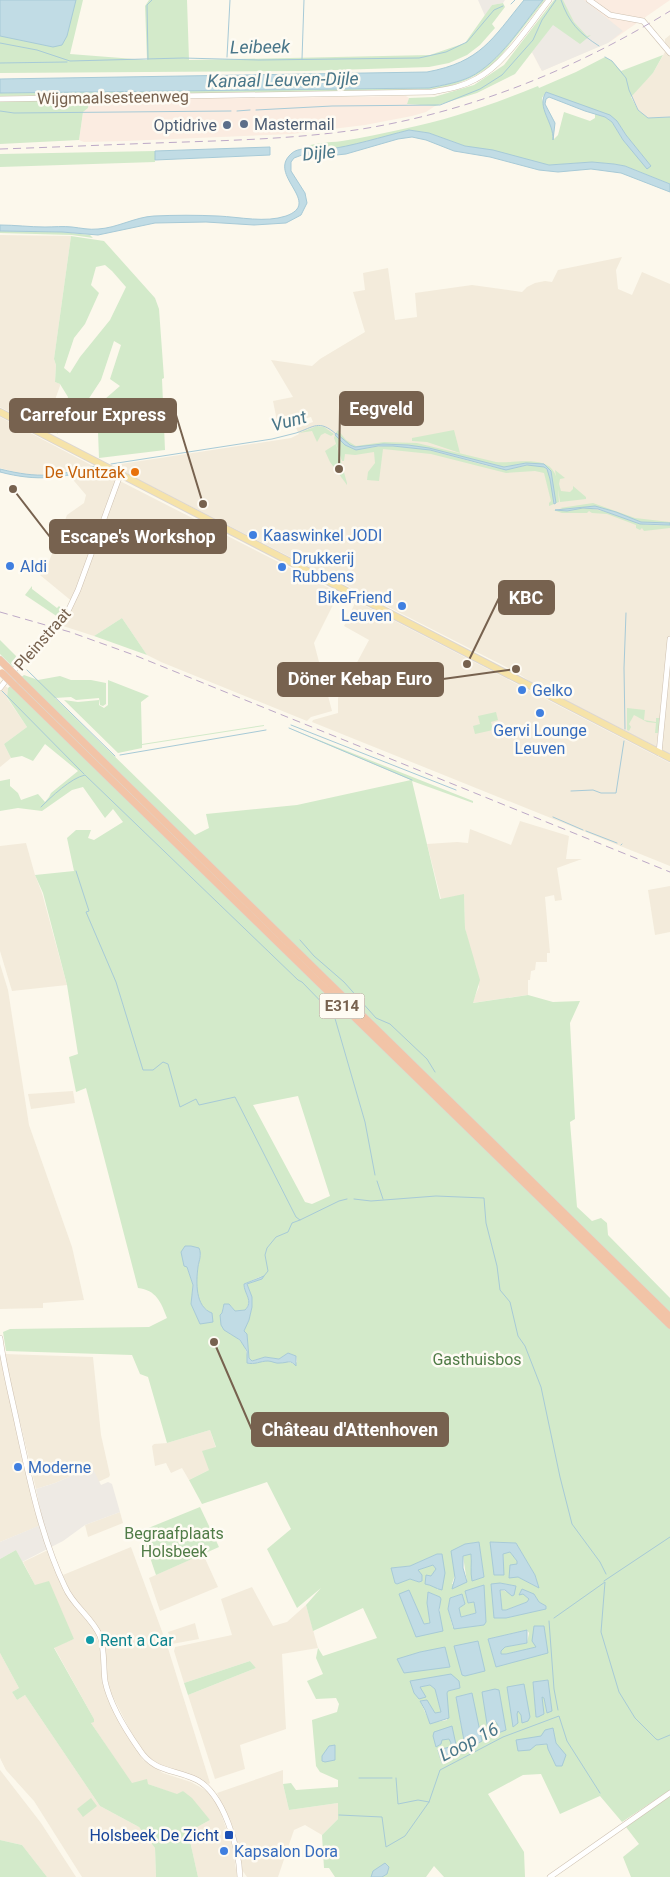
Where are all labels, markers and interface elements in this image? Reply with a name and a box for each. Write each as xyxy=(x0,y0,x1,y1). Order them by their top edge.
water label: Leibeek xyxy=(230,35,291,58)
water label: Kanaal Leuven-Dijle xyxy=(207,68,359,91)
street label: Wijgmaalsesteenweg xyxy=(37,87,189,108)
place label: Mastermail xyxy=(254,115,335,134)
place label: Optidrive xyxy=(153,116,217,135)
marker: Mastermail xyxy=(238,118,250,130)
marker: Optidrive xyxy=(221,119,233,131)
water label: Dijle xyxy=(301,140,337,165)
callout: Eegveld xyxy=(340,392,423,425)
text: Eegveld xyxy=(349,398,413,419)
callout: Carrefour Express xyxy=(10,399,176,432)
text: Carrefour Express xyxy=(20,404,166,425)
water label: Vunt xyxy=(269,406,309,435)
place label: De Vuntzak xyxy=(44,463,126,482)
marker: De Vuntzak xyxy=(129,466,141,478)
callout: Escape's Workshop xyxy=(50,520,226,553)
text: Escape's Workshop xyxy=(60,526,216,547)
place label: Kaaswinkel JODI xyxy=(263,526,382,545)
marker: Kaaswinkel JODI xyxy=(247,529,259,541)
place label: Drukkerij Rubbens xyxy=(292,549,354,586)
place label: Aldi xyxy=(20,557,47,576)
marker: Aldi xyxy=(4,560,16,572)
marker: Drukkerij Rubbens xyxy=(276,561,288,573)
callout: KBC xyxy=(499,581,554,614)
text: KBC xyxy=(509,587,544,608)
place label: BikeFriend Leuven xyxy=(317,588,392,625)
marker: BikeFriend Leuven xyxy=(396,600,408,612)
street label: Pleinstraat xyxy=(10,604,75,674)
callout: Döner Kebap Euro xyxy=(278,663,443,696)
text: Döner Kebap Euro xyxy=(288,668,432,689)
place label: Gelko xyxy=(532,681,573,700)
marker: Gelko xyxy=(516,684,528,696)
marker: Gervi Lounge Leuven xyxy=(534,707,546,719)
place label: Gervi Lounge Leuven xyxy=(493,721,587,758)
road number: E314 xyxy=(320,994,364,1018)
park label: Gasthuisbos xyxy=(432,1350,522,1369)
callout: Château d'Attenhoven xyxy=(252,1413,448,1446)
text: Château d'Attenhoven xyxy=(262,1419,438,1440)
place label: Moderne xyxy=(28,1458,91,1477)
marker: Moderne xyxy=(12,1461,24,1473)
park label: Begraafplaats Holsbeek xyxy=(124,1524,224,1561)
place label: Rent a Car xyxy=(100,1631,174,1650)
marker: Rent a Car xyxy=(84,1634,96,1646)
water label: Loop 16 xyxy=(436,1718,502,1765)
place label: Holsbeek De Zicht xyxy=(89,1826,219,1845)
marker: Holsbeek De Zicht xyxy=(223,1829,235,1841)
place label: Kapsalon Dora xyxy=(234,1842,338,1861)
marker: Kapsalon Dora xyxy=(218,1845,230,1857)

